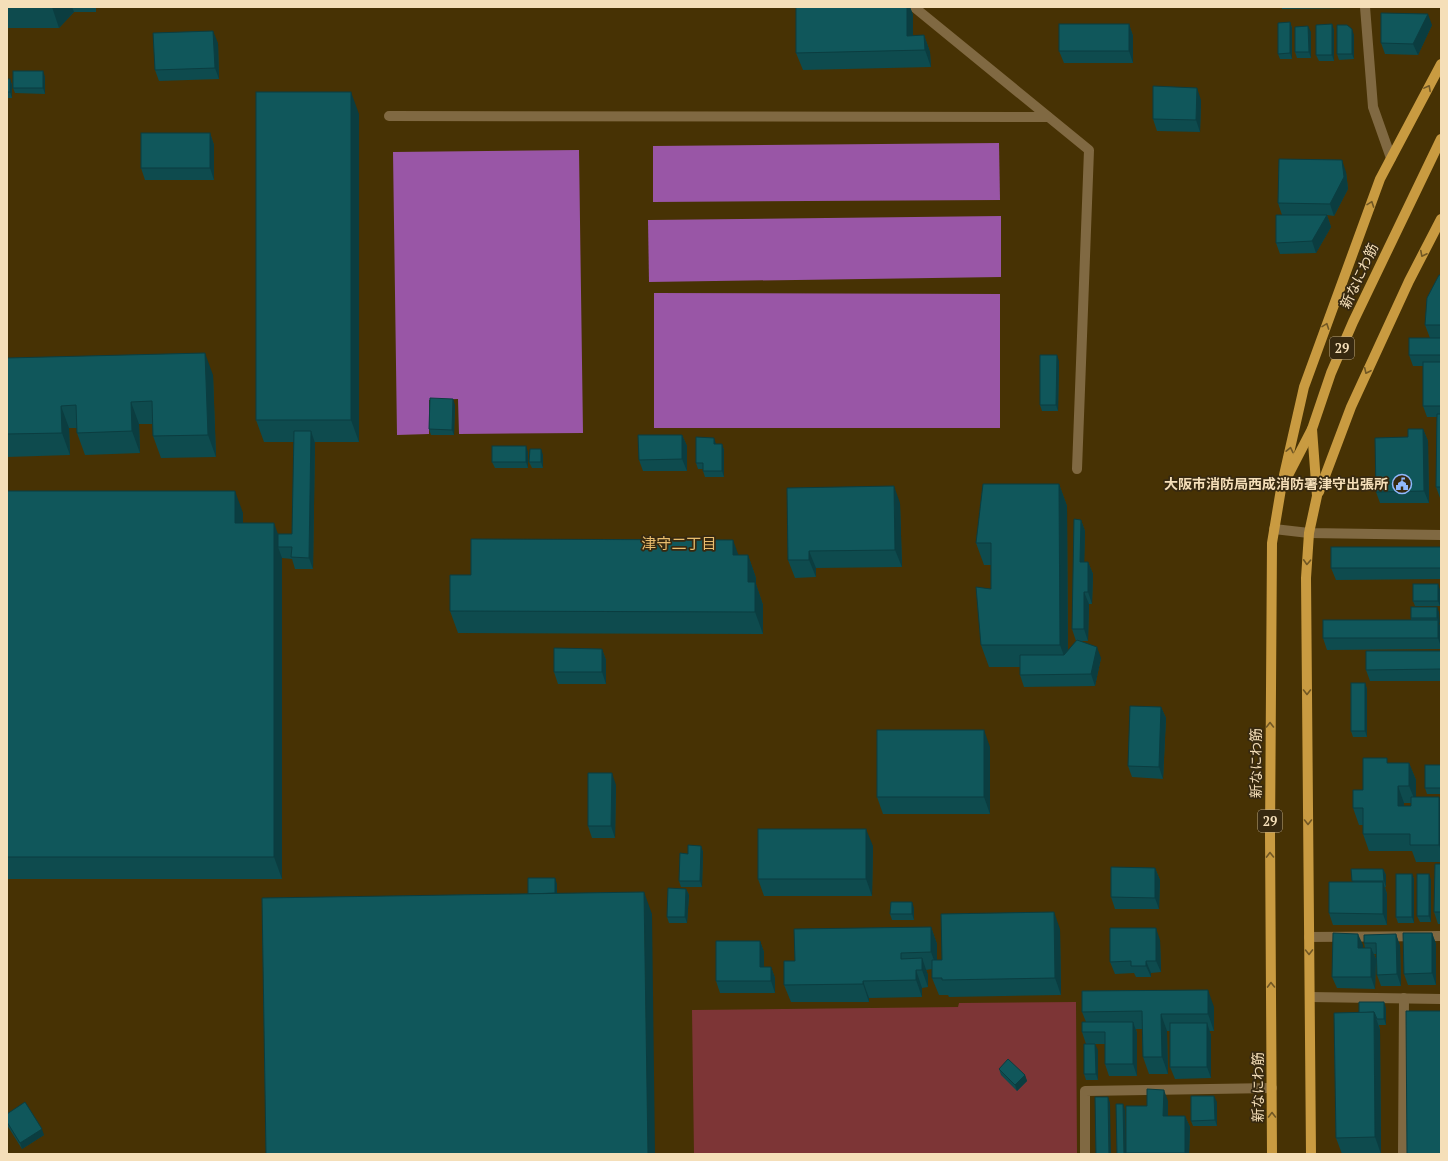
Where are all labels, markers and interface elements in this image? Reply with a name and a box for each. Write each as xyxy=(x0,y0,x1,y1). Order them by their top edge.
one-way arrow xyxy=(1424,84,1431,92)
one-way arrow xyxy=(1366,201,1374,208)
street label: 新なにわ筋 xyxy=(1335,240,1382,312)
one-way arrow xyxy=(1420,250,1428,257)
one-way arrow xyxy=(1321,323,1329,330)
road number: 29 xyxy=(1330,337,1354,359)
one-way arrow xyxy=(1364,368,1372,375)
one-way arrow xyxy=(1285,447,1293,454)
public building icon: 大阪市消防局西成消防署津守出張所 xyxy=(1391,473,1413,495)
place label: 大阪市消防局西成消防署津守出張所 xyxy=(1164,474,1388,493)
district label: 津守二丁目 xyxy=(641,533,717,553)
one-way arrow xyxy=(1302,559,1311,565)
one-way arrow xyxy=(1303,689,1311,695)
one-way arrow xyxy=(1266,722,1275,728)
street label: 新なにわ筋 xyxy=(1246,728,1265,798)
road number: 29 xyxy=(1258,810,1282,832)
one-way arrow xyxy=(1304,819,1312,825)
one-way arrow xyxy=(1266,852,1274,858)
one-way arrow xyxy=(1305,949,1313,955)
one-way arrow xyxy=(1267,982,1275,988)
street label: 新なにわ筋 xyxy=(1248,1052,1267,1122)
one-way arrow xyxy=(1268,1112,1276,1118)

